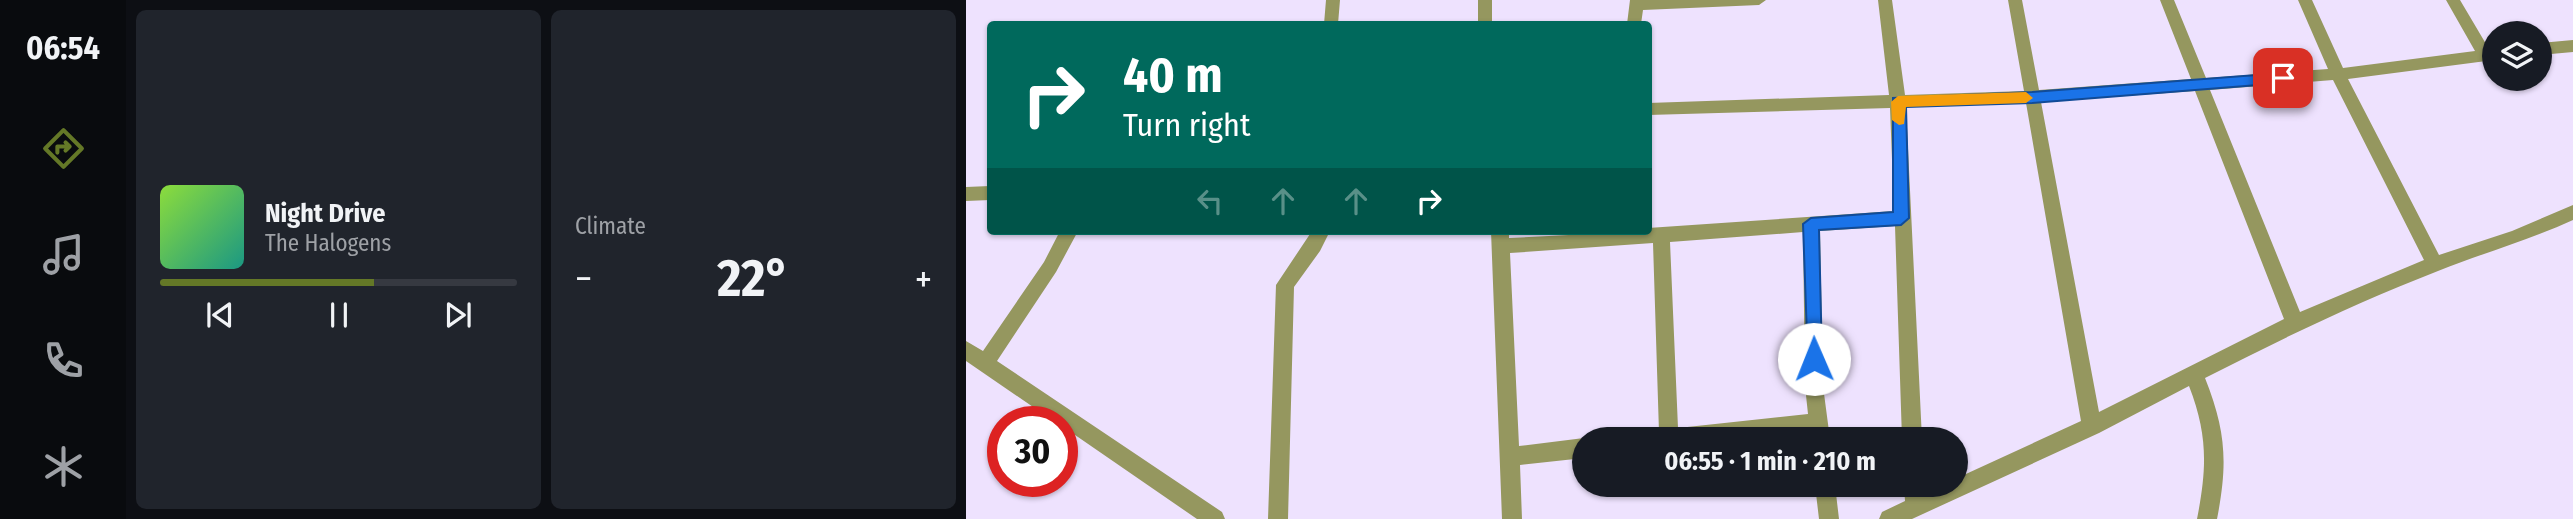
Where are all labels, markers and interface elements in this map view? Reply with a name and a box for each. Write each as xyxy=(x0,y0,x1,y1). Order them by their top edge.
map controls xyxy=(2482,21,2552,91)
button: layers xyxy=(2482,21,2552,91)
text: 06:54 xyxy=(26,29,100,67)
text: 40 m xyxy=(1123,46,1223,105)
pin xyxy=(2253,48,2313,108)
icon: right xyxy=(1008,49,1099,140)
icon: arrive xyxy=(2264,59,2302,97)
text: Turn right xyxy=(1123,106,1250,144)
icon: directions xyxy=(39,124,88,173)
icon: left xyxy=(1191,182,1229,220)
icon: ahead xyxy=(1264,182,1302,220)
icon: ahead xyxy=(1337,182,1375,220)
icon: right xyxy=(1410,182,1448,220)
text: Night Drive xyxy=(265,198,385,229)
text: Climate xyxy=(575,212,646,240)
text: The Halogens xyxy=(265,229,391,257)
icon: music xyxy=(39,230,88,279)
text: 22° xyxy=(717,247,790,310)
text: − xyxy=(575,256,592,302)
text: + xyxy=(915,256,932,302)
icon: previous xyxy=(201,296,239,334)
icon: pause xyxy=(320,296,358,334)
icon: next xyxy=(439,296,477,334)
position arrow xyxy=(1777,322,1851,396)
icon: phone xyxy=(39,336,88,385)
speed limit sign: 30 xyxy=(987,406,1078,497)
icon: climate xyxy=(39,442,88,491)
text: 06:55 · 1 min · 210 m xyxy=(1664,446,1876,477)

